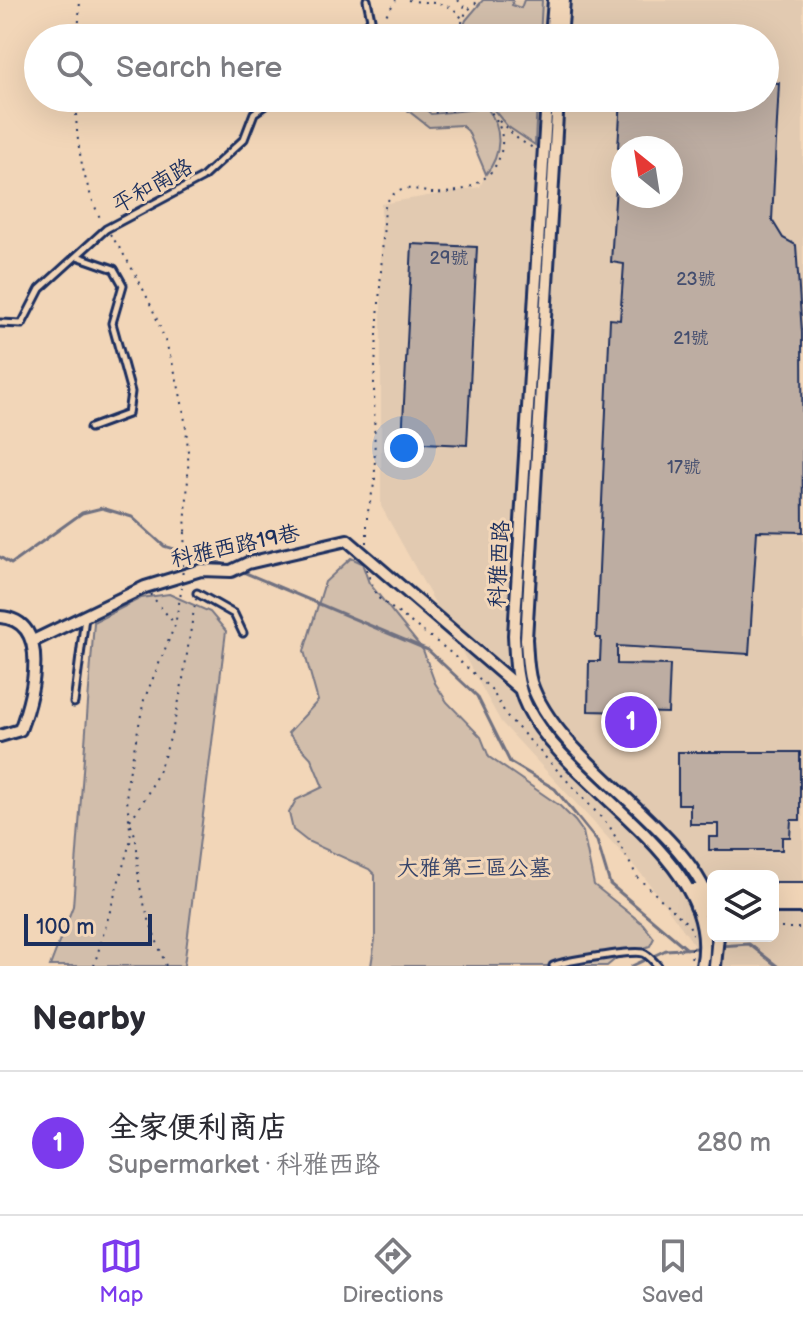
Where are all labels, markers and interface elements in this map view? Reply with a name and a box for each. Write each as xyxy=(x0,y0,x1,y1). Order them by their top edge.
search box xyxy=(24,24,779,112)
icon: search xyxy=(52,46,96,90)
text: Search here xyxy=(116,50,282,86)
north arrow xyxy=(611,136,683,208)
street label: 平和南路 xyxy=(108,153,198,219)
house number: 29號 xyxy=(429,248,469,269)
house number: 23號 xyxy=(676,269,716,290)
house number: 21號 xyxy=(673,328,709,349)
your location xyxy=(384,428,424,468)
house number: 17號 xyxy=(667,457,701,478)
street label: 科雅西路 xyxy=(484,519,515,609)
street label: 科雅西路19巷 xyxy=(168,520,302,573)
pin: 1 xyxy=(605,692,657,752)
park label: 大雅第三區公墓 xyxy=(397,855,551,882)
map controls xyxy=(707,870,779,942)
button: layers xyxy=(707,870,779,942)
scale bar xyxy=(24,910,152,946)
text: 100 m xyxy=(36,914,95,941)
text: Nearby xyxy=(32,998,146,1039)
text: 全家便利商店 xyxy=(108,1110,288,1146)
text: 1 xyxy=(53,1128,63,1159)
text: 280 m xyxy=(697,1128,771,1159)
text: Supermarket · 科雅西路 xyxy=(108,1150,380,1181)
tab: Map xyxy=(99,1234,144,1309)
tab: Directions xyxy=(342,1234,443,1309)
tab: Saved xyxy=(642,1234,704,1309)

